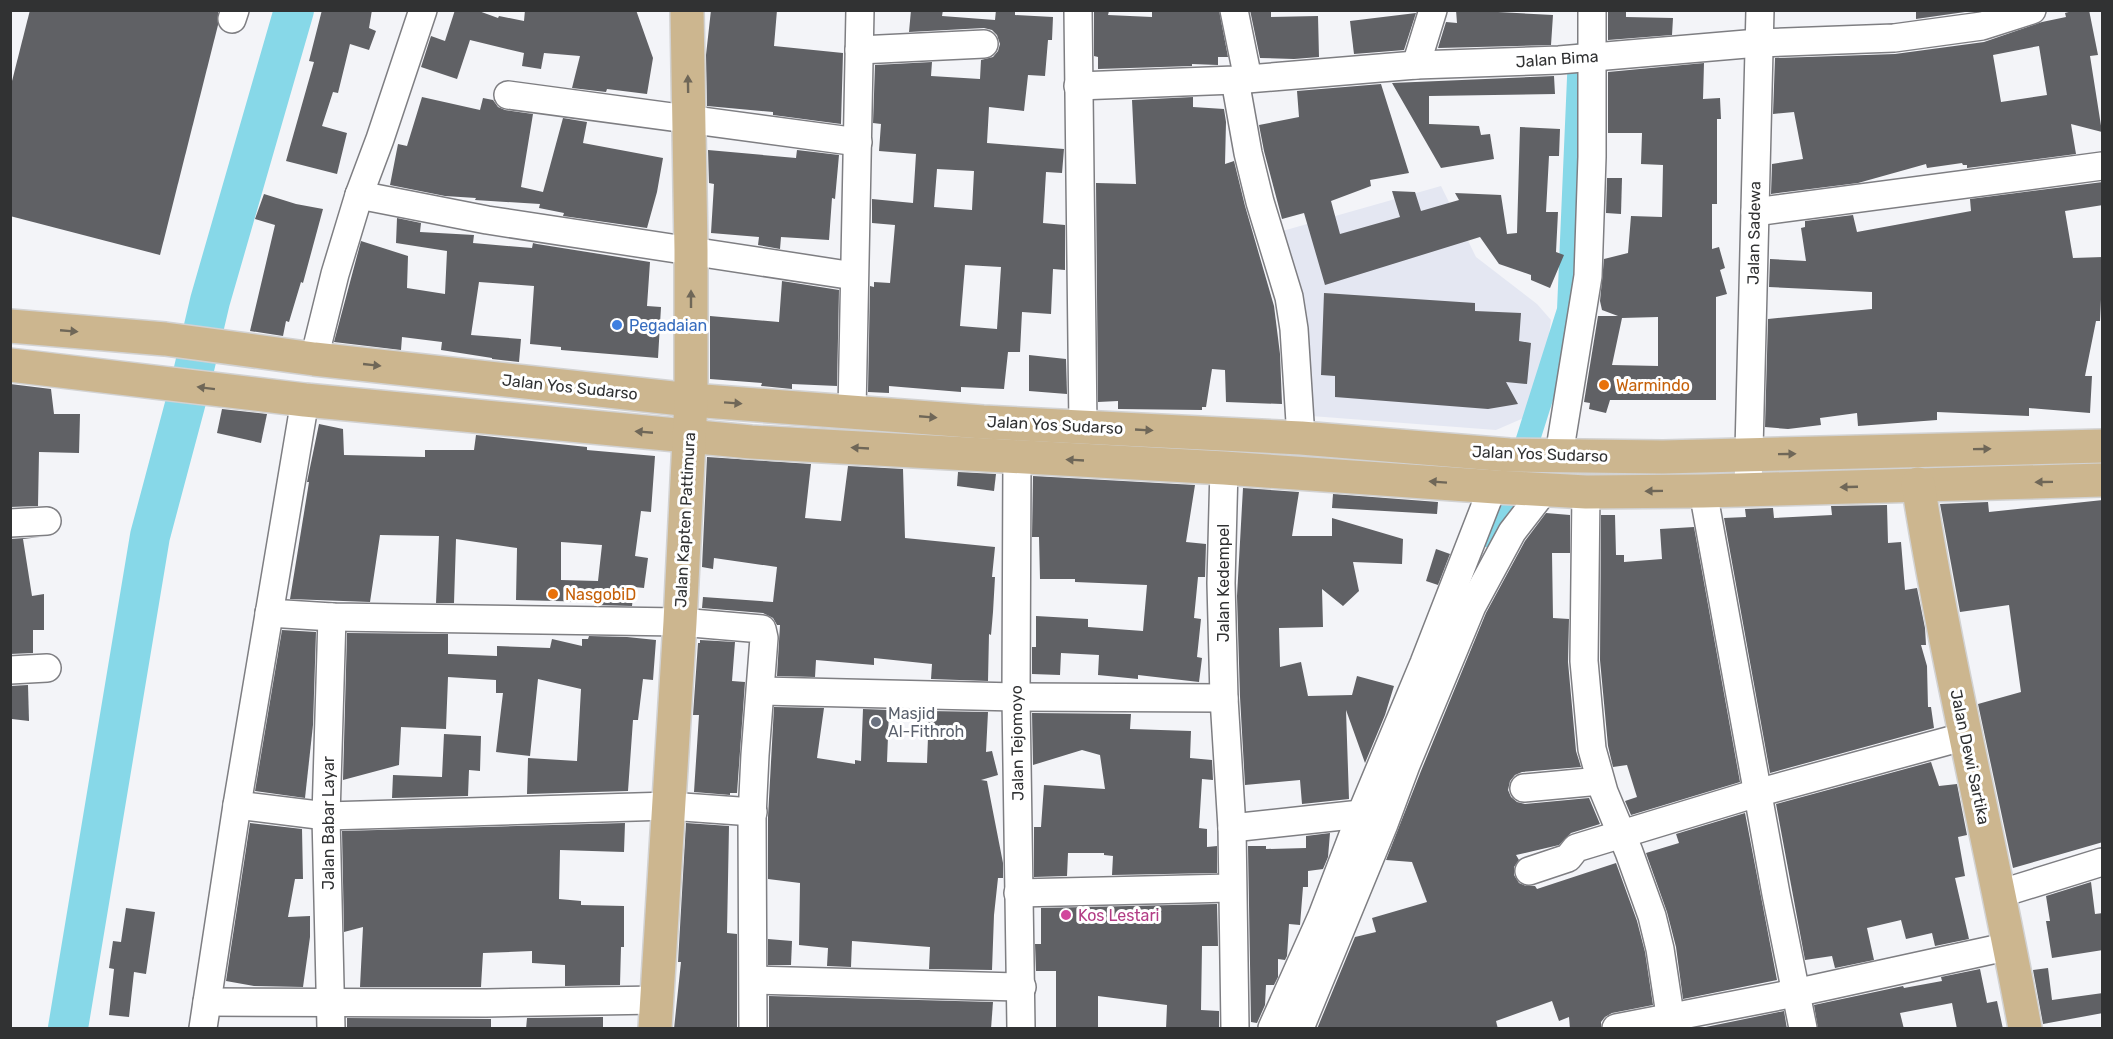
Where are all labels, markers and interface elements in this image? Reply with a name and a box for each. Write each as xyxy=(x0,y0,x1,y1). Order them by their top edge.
street label: Jalan Bima xyxy=(1515,47,1599,71)
one-way arrow xyxy=(683,74,693,93)
street label: Jalan Sadewa xyxy=(1744,181,1764,285)
one-way arrow xyxy=(686,290,696,309)
place label: Pegadaian xyxy=(629,316,707,335)
marker: Pegadaian xyxy=(610,318,624,332)
one-way arrow xyxy=(59,326,78,336)
one-way arrow xyxy=(363,360,382,370)
street label: Jalan Yos Sudarso xyxy=(501,370,639,404)
place label: Warmindo xyxy=(1616,376,1690,395)
marker: Warmindo xyxy=(1597,378,1611,392)
one-way arrow xyxy=(196,383,215,393)
one-way arrow xyxy=(724,398,743,408)
one-way arrow xyxy=(919,412,938,422)
street label: Jalan Yos Sudarso xyxy=(986,412,1124,438)
one-way arrow xyxy=(1134,426,1153,435)
one-way arrow xyxy=(635,427,654,437)
street label: Jalan Kapten Pattimura xyxy=(671,432,699,608)
street label: Jalan Yos Sudarso xyxy=(1472,442,1608,466)
one-way arrow xyxy=(850,443,869,453)
one-way arrow xyxy=(1972,444,1991,454)
one-way arrow xyxy=(1778,449,1797,458)
one-way arrow xyxy=(1066,455,1085,464)
one-way arrow xyxy=(1428,477,1447,487)
one-way arrow xyxy=(2035,477,2054,486)
one-way arrow xyxy=(1840,482,1859,491)
one-way arrow xyxy=(1645,486,1664,496)
street label: Jalan Kedempel xyxy=(1214,524,1233,642)
place label: NasgobiD xyxy=(565,585,636,604)
marker: NasgobiD xyxy=(546,587,560,601)
street label: Jalan Tejomoyo xyxy=(1006,685,1028,801)
street label: Jalan Dewi Sartika xyxy=(1946,688,1994,826)
place label: Masjid Al-Fithroh xyxy=(888,704,964,741)
marker: Masjid Al-Fithroh xyxy=(869,715,883,729)
street label: Jalan Babar Layar xyxy=(319,756,338,890)
place label: Kos Lestari xyxy=(1078,906,1159,925)
marker: Kos Lestari xyxy=(1059,908,1073,922)

